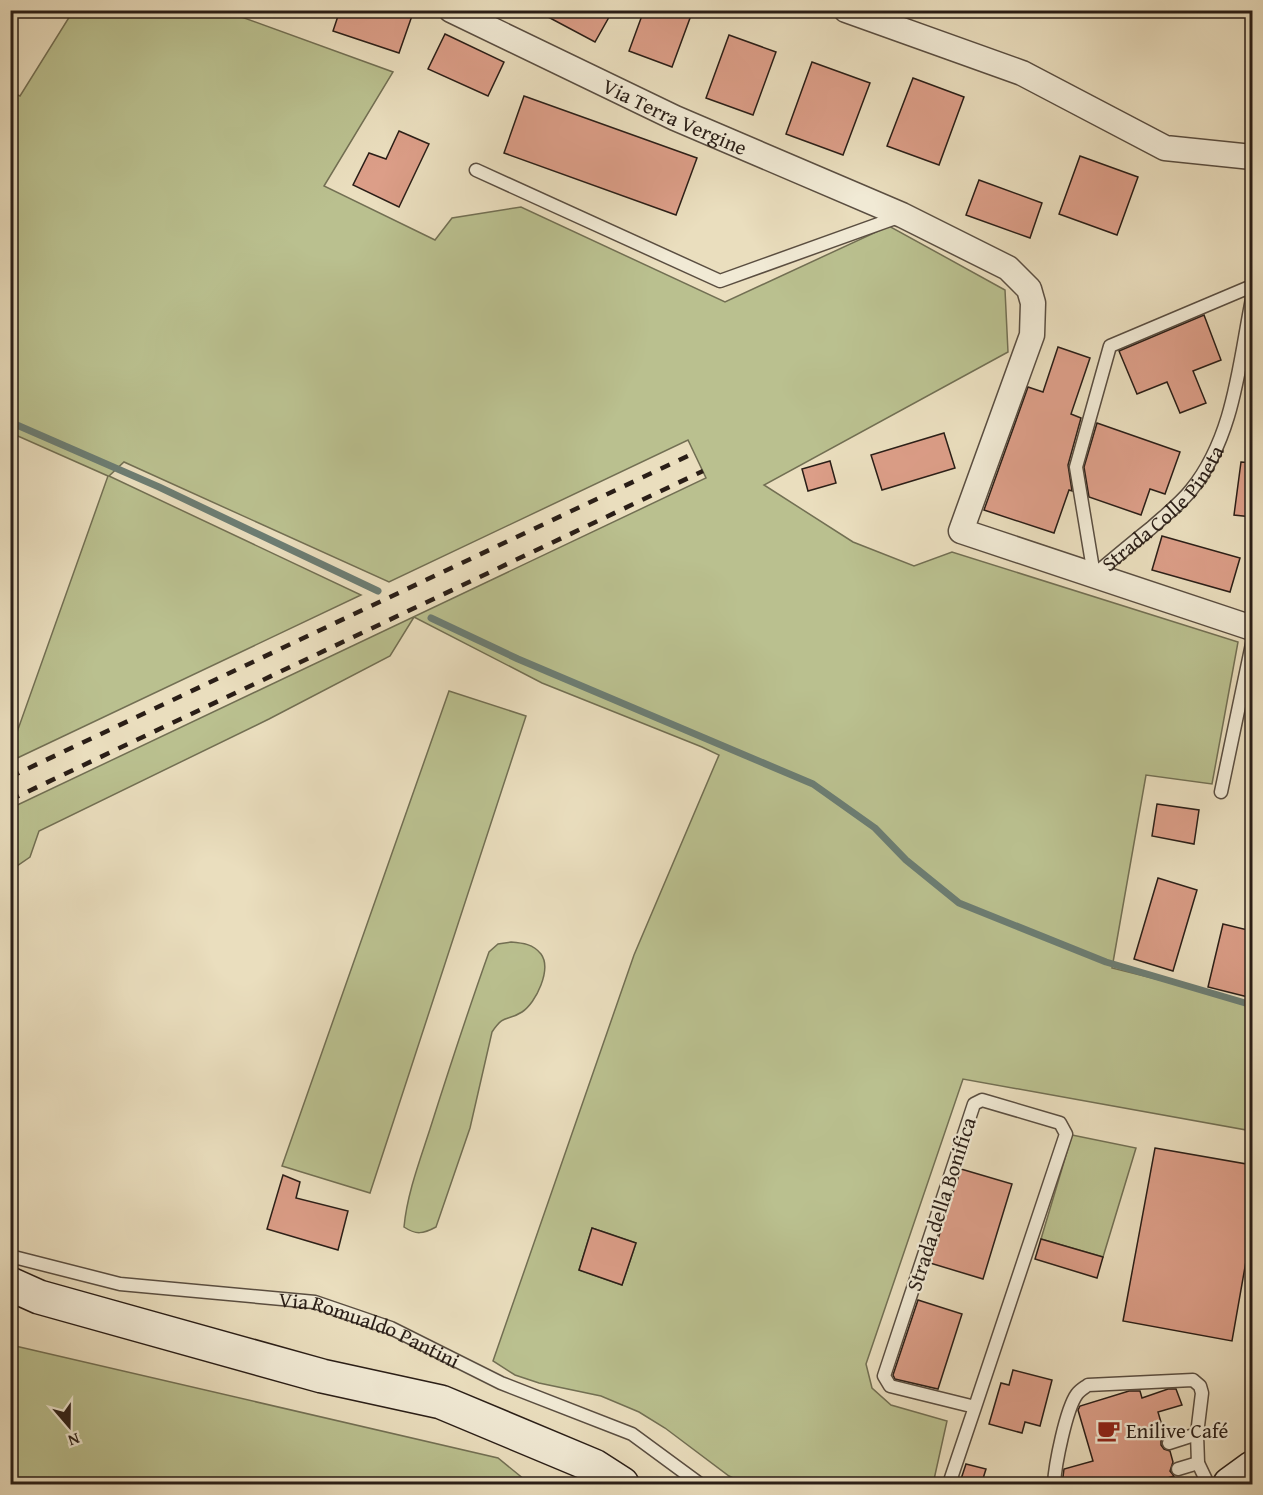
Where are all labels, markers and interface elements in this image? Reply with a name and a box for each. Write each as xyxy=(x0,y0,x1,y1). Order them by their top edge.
street label: Via Terra Vergine xyxy=(598,70,752,163)
street label: Strada Colle Pineta xyxy=(1094,440,1231,578)
street label: Strada della Bonifica xyxy=(898,1113,984,1295)
street label: Via Romualdo Pantini xyxy=(277,1283,465,1376)
north arrow xyxy=(39,1396,99,1456)
place label: Enilive Café xyxy=(1126,1415,1229,1446)
cafe icon: Enilive Café xyxy=(1095,1417,1121,1443)
text: N xyxy=(65,1427,83,1453)

